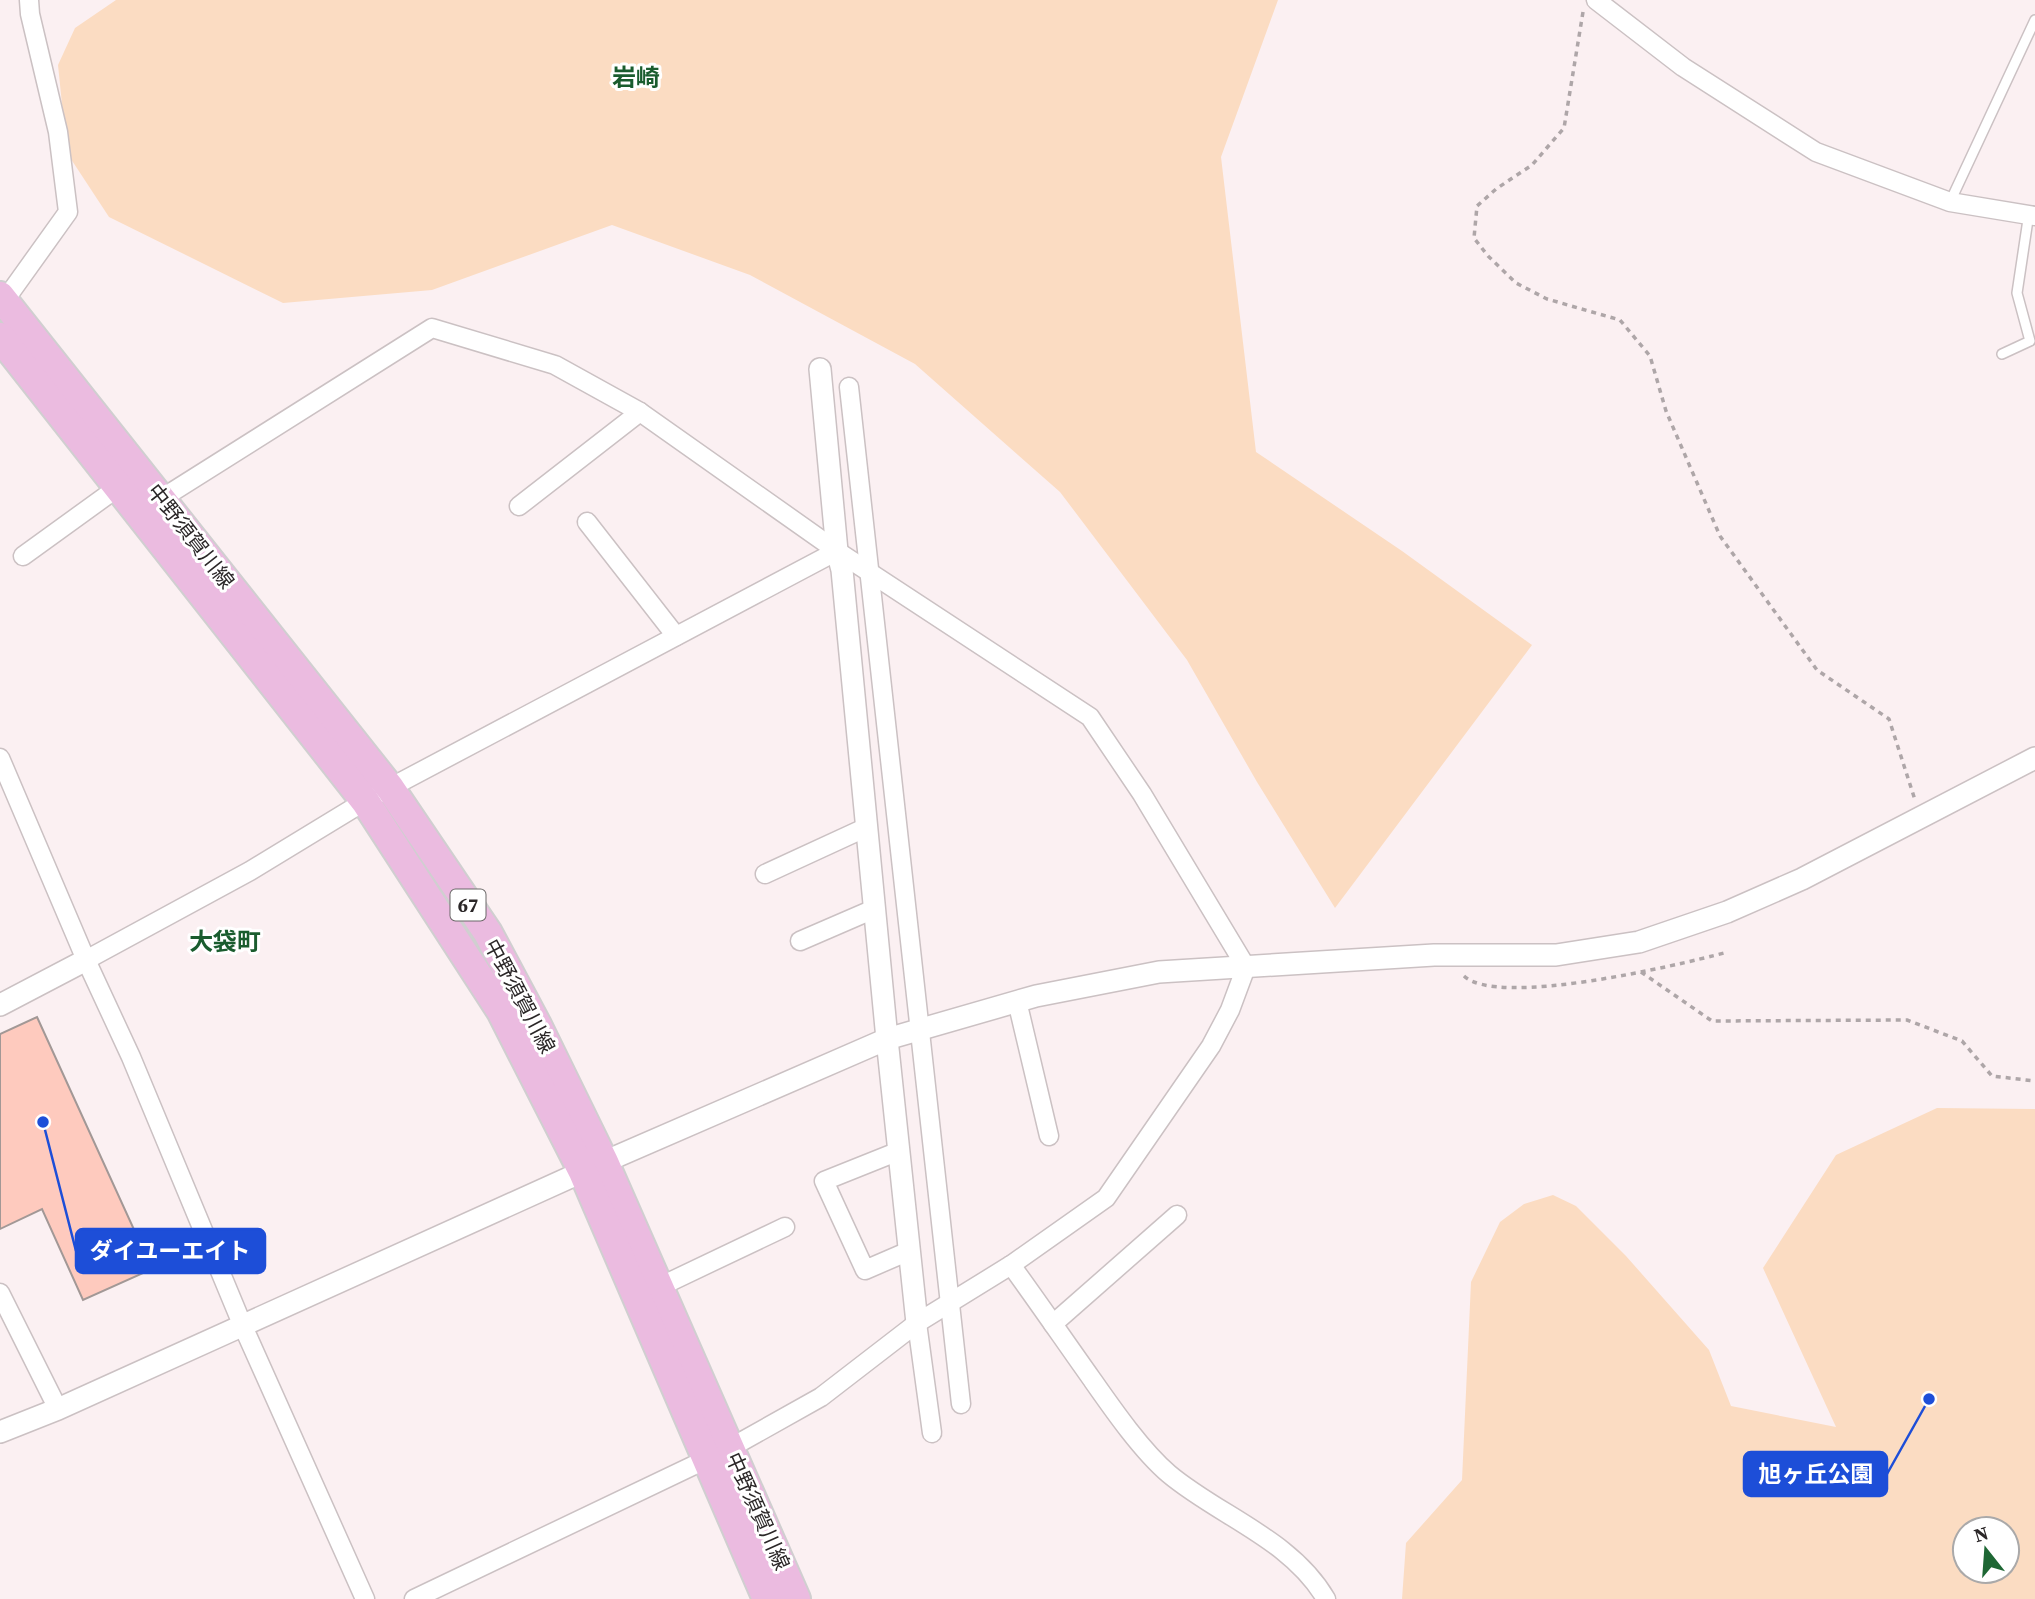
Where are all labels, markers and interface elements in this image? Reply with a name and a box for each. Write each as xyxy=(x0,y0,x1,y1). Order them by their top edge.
district label: 岩崎 xyxy=(612,61,660,94)
street label: 中野須賀川線 xyxy=(141,477,241,595)
road number: 67 xyxy=(450,890,486,920)
district label: 大袋町 xyxy=(189,925,261,958)
street label: 中野須賀川線 xyxy=(478,934,562,1058)
callout: ダイユーエイト xyxy=(76,1229,265,1273)
text: ダイユーエイト xyxy=(90,1235,250,1267)
street label: 中野須賀川線 xyxy=(719,1448,797,1574)
callout: 旭ヶ丘公園 xyxy=(1744,1452,1887,1496)
text: 旭ヶ丘公園 xyxy=(1759,1458,1874,1490)
north arrow xyxy=(1951,1515,2021,1585)
text: N xyxy=(1971,1519,1992,1548)

